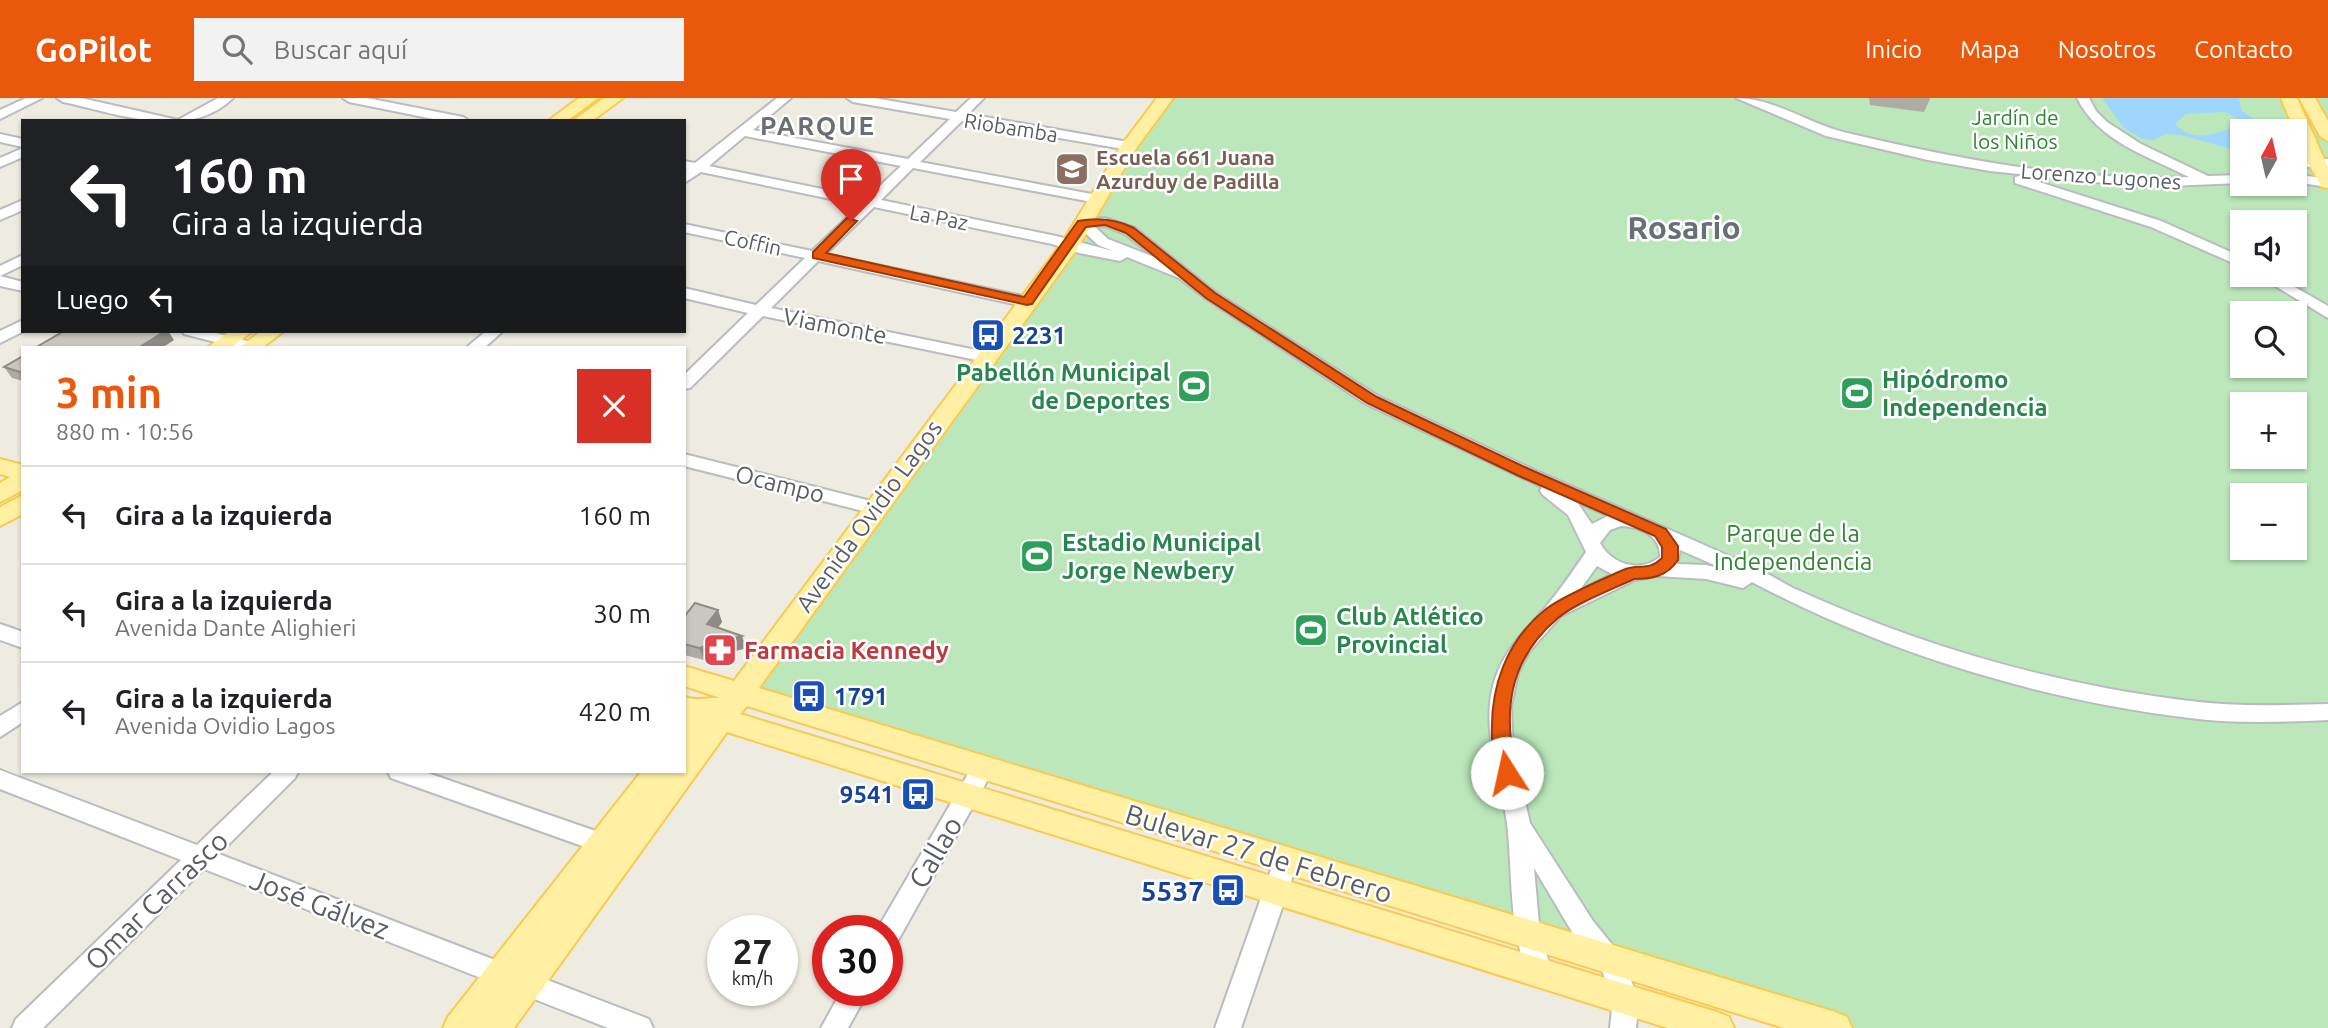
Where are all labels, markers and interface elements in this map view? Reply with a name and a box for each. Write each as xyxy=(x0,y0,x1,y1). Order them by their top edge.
search box xyxy=(194,18,684,81)
icon: search xyxy=(218,30,256,68)
text: GoPilot xyxy=(35,31,152,68)
text: Buscar aquí xyxy=(274,35,407,64)
text: Inicio xyxy=(1865,36,1922,63)
text: Mapa xyxy=(1960,36,2020,63)
text: Nosotros xyxy=(2058,36,2156,63)
text: Contacto xyxy=(2194,36,2293,63)
park label: Jardín de los Niños xyxy=(1971,105,2059,153)
street label: Riobamba xyxy=(962,108,1060,146)
district label: PARQUE xyxy=(760,111,876,140)
north arrow xyxy=(2230,119,2306,196)
map controls xyxy=(2230,119,2307,560)
place label: Escuela 661 Juana Azurduy de Padilla xyxy=(1096,145,1280,193)
icon: left xyxy=(56,147,147,238)
text: 160 m xyxy=(171,147,308,202)
pin xyxy=(821,149,881,221)
school or university icon: Escuela 661 Juana Azurduy de Padilla xyxy=(1053,150,1091,188)
street label: Lorenzo Lugones xyxy=(2020,158,2182,194)
icon: arrive xyxy=(832,160,870,198)
street label: La Paz xyxy=(908,200,970,234)
text: Gira a la izquierda xyxy=(171,205,424,241)
district label: Rosario xyxy=(1627,209,1741,245)
button: sound xyxy=(2230,210,2307,287)
street label: Coffin xyxy=(722,224,784,260)
icon: left xyxy=(143,280,181,318)
text: Luego xyxy=(56,285,129,314)
button: search xyxy=(2230,301,2307,378)
street label: Viamonte xyxy=(781,303,889,349)
bus stop icon: 2231 xyxy=(969,316,1007,354)
place label: 2231 xyxy=(1012,322,1066,349)
place label: Pabellón Municipal de Deportes xyxy=(956,359,1170,414)
place label: Hipódromo Independencia xyxy=(1882,366,2047,421)
sports icon: Pabellón Municipal de Deportes xyxy=(1175,367,1213,405)
text: 3 min xyxy=(56,369,162,416)
button: close xyxy=(577,369,651,443)
sports icon: Hipódromo Independencia xyxy=(1838,374,1876,412)
button: + xyxy=(2230,392,2307,469)
street label: Avenida Ovidio Lagos xyxy=(790,415,948,617)
text: 880 m · 10:56 xyxy=(56,419,194,444)
street label: Ocampo xyxy=(733,460,827,508)
button: − xyxy=(2230,483,2307,560)
icon: left xyxy=(56,496,94,534)
text: Gira a la izquierda xyxy=(115,501,333,530)
text: 160 m xyxy=(579,501,651,530)
park label: Parque de la Independencia xyxy=(1714,520,1872,575)
place label: Estadio Municipal Jorge Newbery xyxy=(1062,529,1261,584)
sports icon: Estadio Municipal Jorge Newbery xyxy=(1018,537,1056,575)
text: Gira a la izquierda xyxy=(115,586,333,615)
icon: left xyxy=(56,594,94,632)
text: 30 m xyxy=(593,599,651,628)
place label: Club Atlético Provincial xyxy=(1336,603,1484,658)
sports icon: Club Atlético Provincial xyxy=(1292,611,1330,649)
text: Avenida Dante Alighieri xyxy=(115,615,356,640)
pharmacy icon: Farmacia Kennedy xyxy=(701,631,739,669)
place label: Farmacia Kennedy xyxy=(744,637,949,664)
bus stop icon: 1791 xyxy=(790,677,828,715)
place label: 1791 xyxy=(834,683,888,710)
text: Gira a la izquierda xyxy=(115,684,333,713)
icon: left xyxy=(56,692,94,730)
text: 420 m xyxy=(579,697,651,726)
text: Avenida Ovidio Lagos xyxy=(115,713,335,738)
position arrow xyxy=(1470,736,1544,810)
bus stop icon: 9541 xyxy=(899,775,937,813)
place label: 9541 xyxy=(840,781,894,808)
street label: Bulevar 27 de Febrero xyxy=(1122,798,1396,908)
street label: Callao xyxy=(902,811,968,893)
street label: Omar Carrasco xyxy=(78,824,234,976)
street label: José Gálvez xyxy=(246,863,394,945)
bus stop icon: 5537 xyxy=(1209,871,1247,909)
place label: 5537 xyxy=(1141,875,1204,906)
speed limit sign: 30 xyxy=(812,915,903,1006)
text: 27 xyxy=(733,931,772,971)
text: km/h xyxy=(732,968,773,988)

